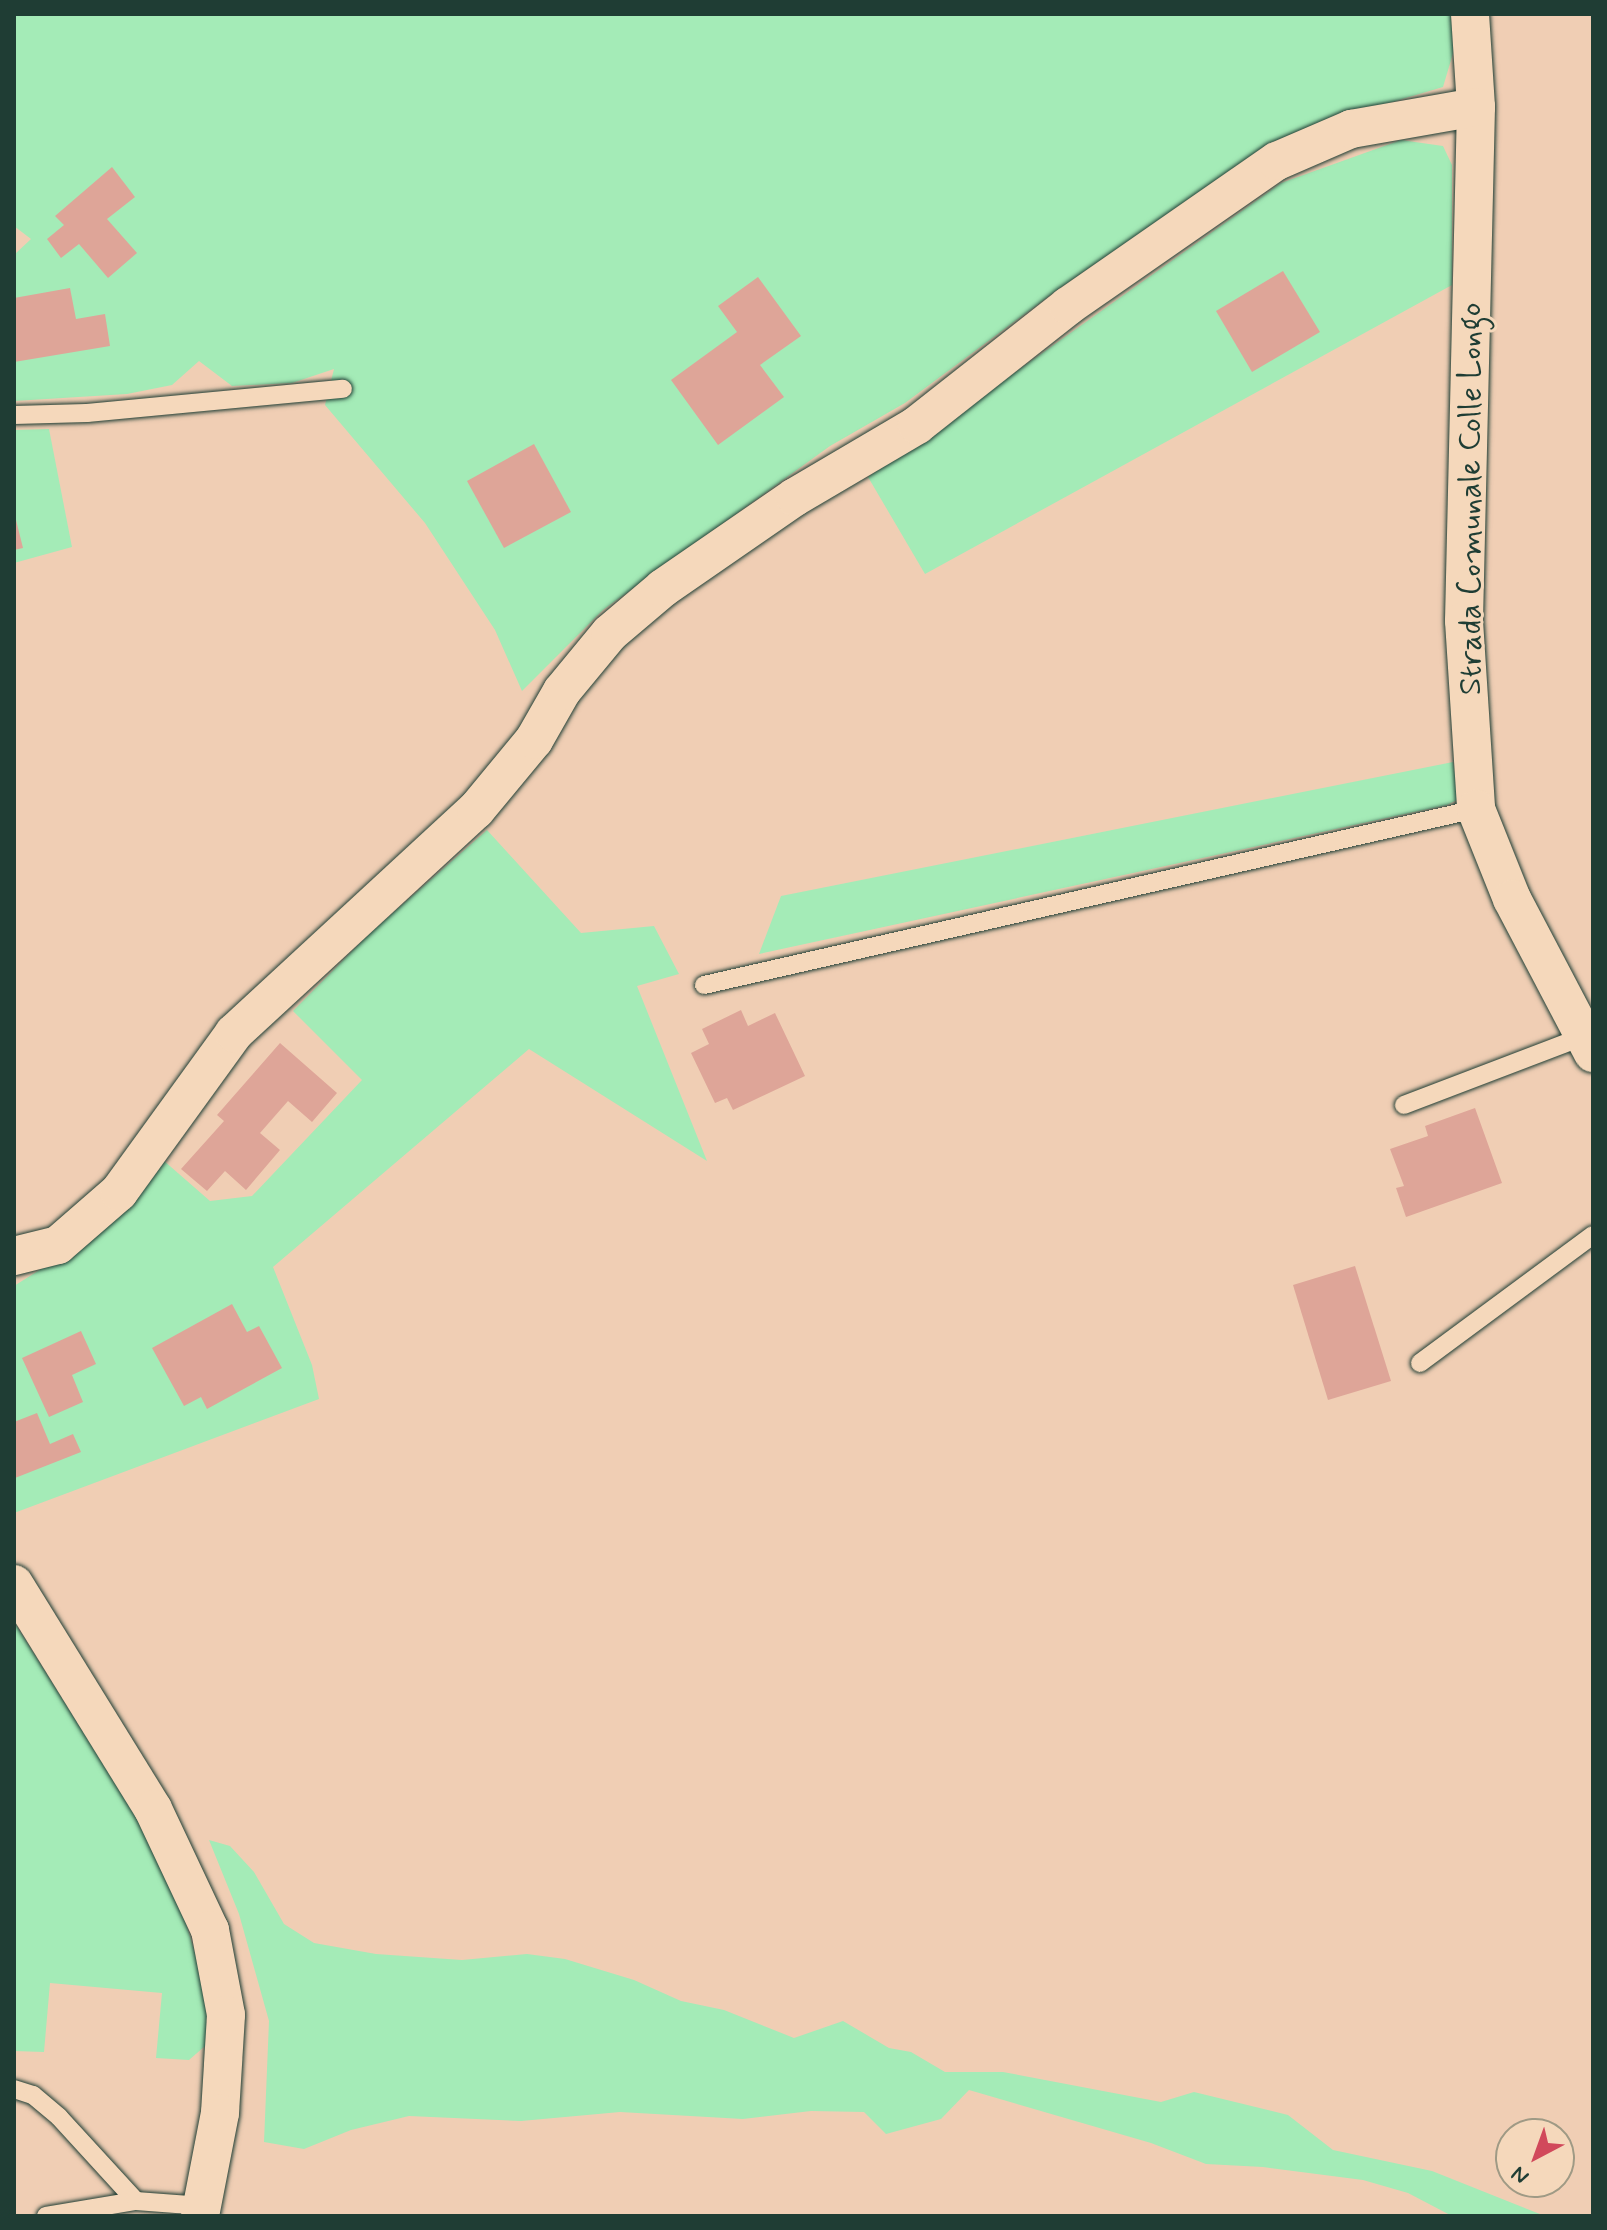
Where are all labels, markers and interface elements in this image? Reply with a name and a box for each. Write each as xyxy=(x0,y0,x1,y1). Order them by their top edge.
street label: Strada Comunale Colle Longo xyxy=(1452,294,1490,704)
north arrow xyxy=(1495,2118,1575,2198)
text: N xyxy=(1506,2159,1535,2190)

